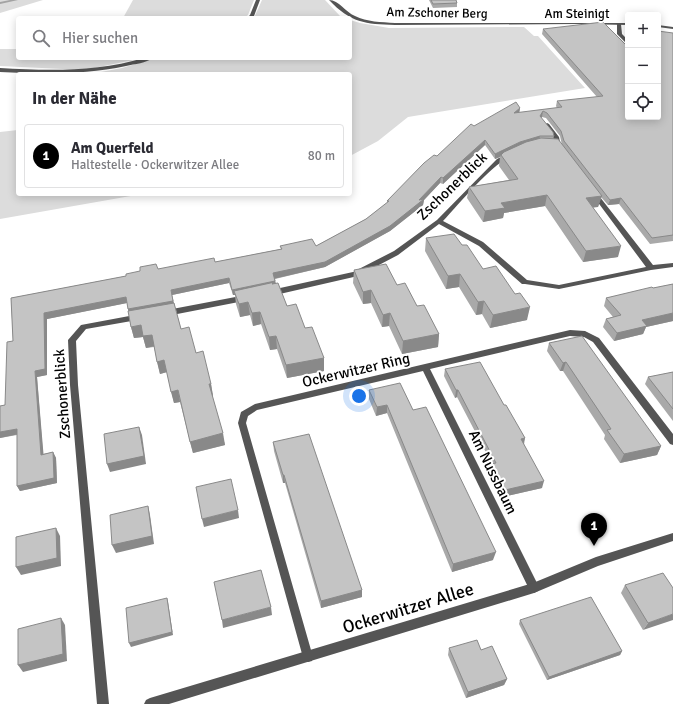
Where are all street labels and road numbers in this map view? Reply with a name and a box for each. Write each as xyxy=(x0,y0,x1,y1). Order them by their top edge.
street label: Am Zschoner Berg xyxy=(386,4,488,22)
street label: Am Steinigt xyxy=(545,6,610,22)
street label: Zschonerblick xyxy=(413,148,491,224)
street label: Zschonerblick xyxy=(50,348,74,440)
street label: Ockerwitzer Ring xyxy=(300,349,412,391)
street label: Am Nussbaum xyxy=(465,427,521,517)
street label: Ockerwitzer Allee xyxy=(340,578,476,638)

